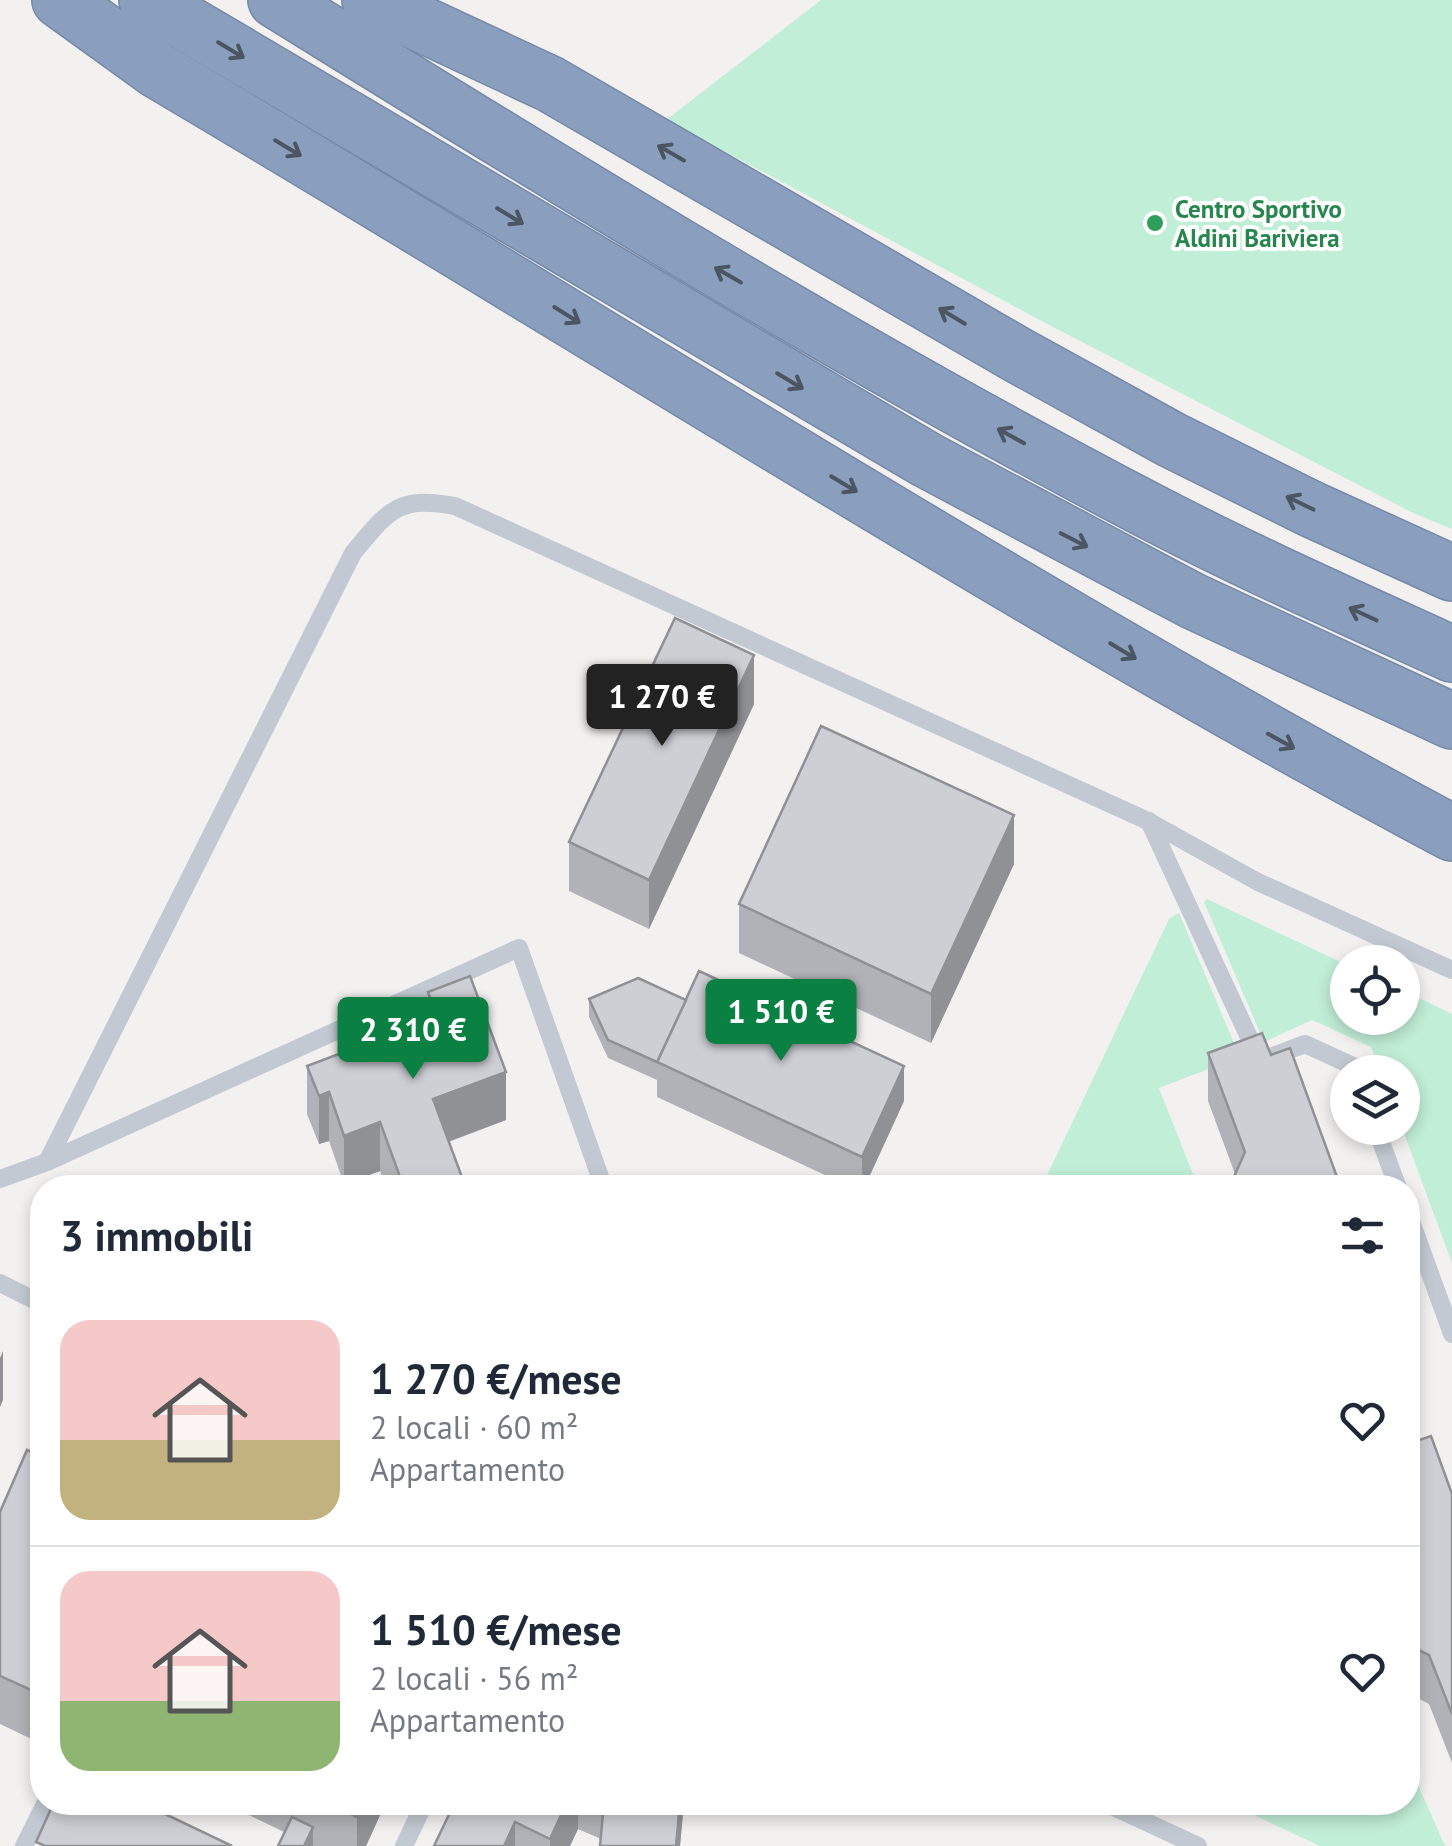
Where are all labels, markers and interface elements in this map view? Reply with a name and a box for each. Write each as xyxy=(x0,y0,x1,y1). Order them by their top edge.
one-way arrow xyxy=(216,40,245,60)
one-way arrow xyxy=(273,138,302,158)
one-way arrow xyxy=(657,142,686,162)
place label: Centro Sportivo Aldini Bariviera xyxy=(1175,193,1342,254)
one-way arrow xyxy=(495,206,524,226)
marker: Centro Sportivo Aldini Bariviera xyxy=(1144,212,1166,234)
one-way arrow xyxy=(714,265,743,285)
one-way arrow xyxy=(552,305,581,325)
one-way arrow xyxy=(938,306,967,326)
one-way arrow xyxy=(775,372,804,392)
one-way arrow xyxy=(997,426,1025,446)
one-way arrow xyxy=(829,474,858,494)
one-way arrow xyxy=(1285,493,1315,512)
one-way arrow xyxy=(1058,531,1088,550)
one-way arrow xyxy=(1349,603,1379,622)
one-way arrow xyxy=(1108,642,1137,662)
pin: 1 270 € xyxy=(570,664,754,749)
text: 1 270 € xyxy=(609,675,715,717)
one-way arrow xyxy=(1266,731,1295,751)
map controls xyxy=(1330,945,1420,1145)
button: locate xyxy=(1330,945,1420,1035)
pin: 1 510 € xyxy=(689,979,873,1064)
text: 1 510 € xyxy=(728,990,834,1032)
pin: 2 310 € xyxy=(321,997,505,1082)
text: 2 310 € xyxy=(360,1008,466,1050)
button: layers xyxy=(1330,1055,1420,1145)
text: 3 immobili xyxy=(60,1208,253,1263)
icon: filters xyxy=(1335,1208,1390,1263)
text: 1 270 €/mese xyxy=(370,1351,622,1406)
icon: home xyxy=(140,1360,260,1480)
icon: heart xyxy=(1335,1393,1390,1448)
text: 2 locali · 60 m² xyxy=(370,1406,578,1448)
text: Appartamento xyxy=(370,1448,565,1490)
text: 1 510 €/mese xyxy=(370,1602,622,1657)
icon: home xyxy=(140,1611,260,1731)
icon: heart xyxy=(1335,1644,1390,1699)
text: 2 locali · 56 m² xyxy=(370,1657,578,1699)
text: Appartamento xyxy=(370,1699,565,1741)

